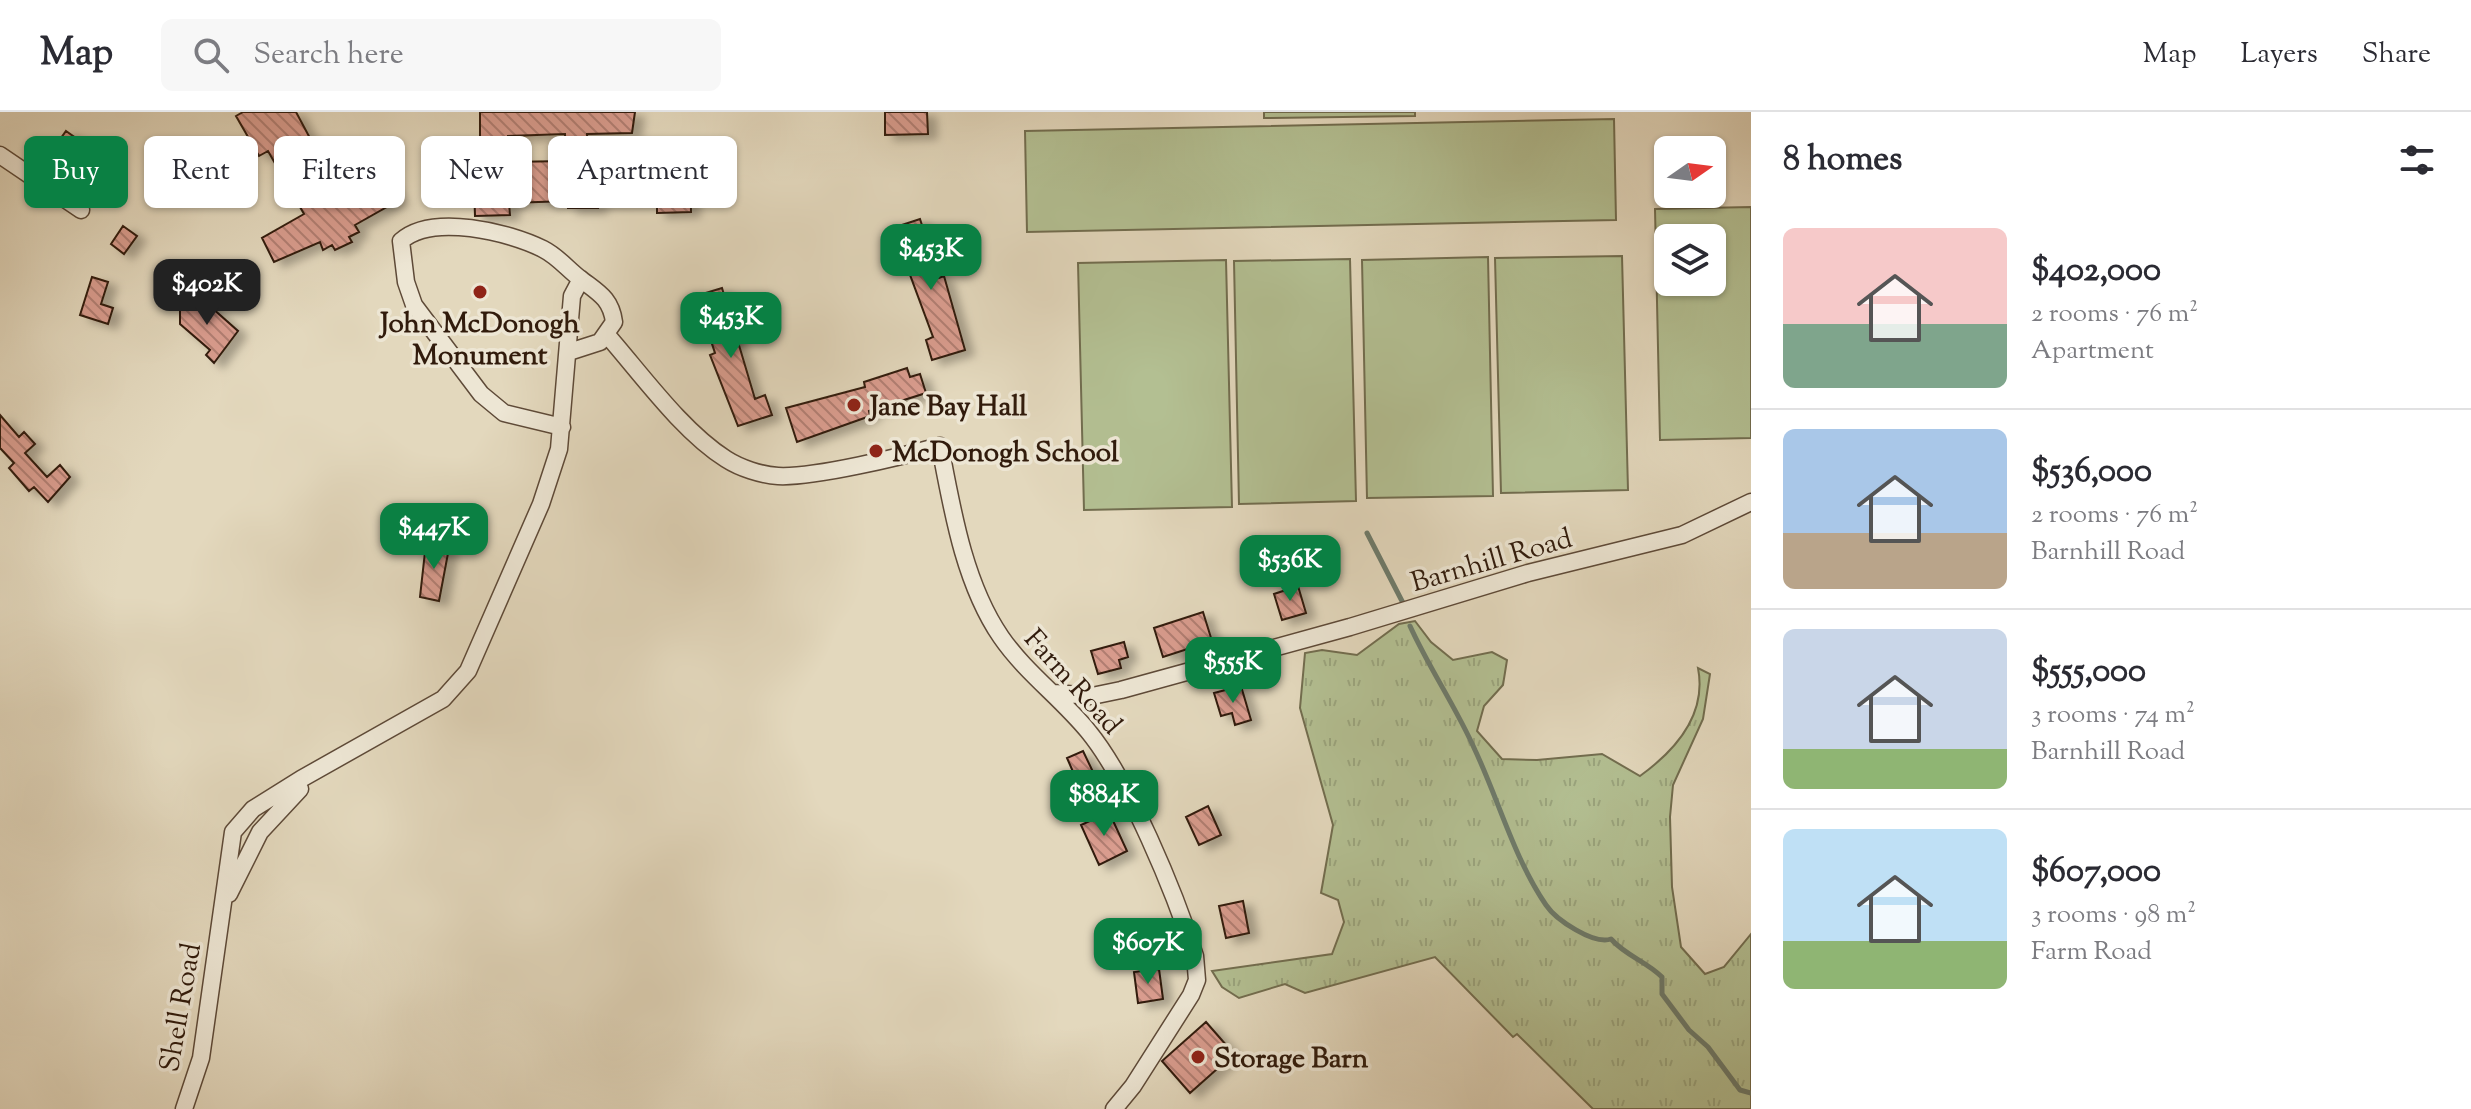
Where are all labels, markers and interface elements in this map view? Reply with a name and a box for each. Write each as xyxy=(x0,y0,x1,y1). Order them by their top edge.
search box xyxy=(161,19,721,91)
text: Map xyxy=(40,28,113,82)
icon: search xyxy=(189,33,233,77)
text: Search here xyxy=(253,34,404,77)
text: Map xyxy=(2143,35,2196,75)
text: Layers xyxy=(2240,35,2318,75)
text: Share xyxy=(2362,35,2431,75)
chip: Buy xyxy=(24,136,128,208)
chip: Rent xyxy=(144,136,258,208)
chip: Filters xyxy=(274,136,405,208)
chip: New xyxy=(421,136,532,208)
chip: Apartment xyxy=(548,136,737,208)
north arrow xyxy=(1654,136,1726,208)
map controls xyxy=(1654,136,1726,296)
text: 8 homes xyxy=(1783,136,1902,185)
icon: filters xyxy=(2395,138,2439,182)
pin: $453K xyxy=(875,224,987,292)
button: layers xyxy=(1654,224,1726,296)
text: $453K xyxy=(898,231,964,268)
text: $402,000 xyxy=(2031,247,2161,296)
pin: $402K xyxy=(151,259,263,327)
icon: home xyxy=(1847,260,1943,356)
text: $402K xyxy=(171,266,243,303)
marker: John McDonogh Monument xyxy=(471,283,489,301)
pin: $453K xyxy=(675,292,787,360)
text: 2 rooms · 76 m² xyxy=(2031,296,2198,333)
text: $453K xyxy=(698,299,764,336)
place label: John McDonogh Monument xyxy=(378,305,580,377)
text: Apartment xyxy=(2031,333,2154,370)
place label: Jane Bay Hall xyxy=(868,388,1027,428)
marker: Jane Bay Hall xyxy=(845,396,863,414)
place label: McDonogh School xyxy=(892,434,1119,474)
marker: McDonogh School xyxy=(867,442,885,460)
text: $536,000 xyxy=(2031,448,2152,497)
icon: home xyxy=(1847,461,1943,557)
text: 2 rooms · 76 m² xyxy=(2031,497,2198,534)
pin: $447K xyxy=(378,503,490,571)
text: $447K xyxy=(398,510,470,547)
street label: Barnhill Road xyxy=(1406,520,1577,604)
text: Barnhill Road xyxy=(2031,534,2185,571)
pin: $536K xyxy=(1234,535,1346,603)
text: $536K xyxy=(1258,542,1322,579)
street label: Farm Road xyxy=(1013,621,1130,745)
pin: $555K xyxy=(1177,637,1289,705)
text: $555K xyxy=(1203,644,1263,681)
text: $555,000 xyxy=(2031,648,2146,697)
icon: home xyxy=(1847,661,1943,757)
text: 3 rooms · 74 m² xyxy=(2031,697,2195,734)
text: Barnhill Road xyxy=(2031,734,2185,771)
pin: $884K xyxy=(1048,770,1160,838)
text: $884K xyxy=(1068,777,1140,814)
text: $607,000 xyxy=(2031,848,2161,897)
icon: home xyxy=(1847,861,1943,957)
text: 3 rooms · 98 m² xyxy=(2031,897,2196,934)
pin: $607K xyxy=(1092,918,1204,986)
text: $607K xyxy=(1112,925,1184,962)
text: Farm Road xyxy=(2031,934,2152,971)
street label: Shell Road xyxy=(151,940,213,1075)
place label: Storage Barn xyxy=(1214,1040,1369,1080)
marker: Storage Barn xyxy=(1189,1048,1207,1066)

